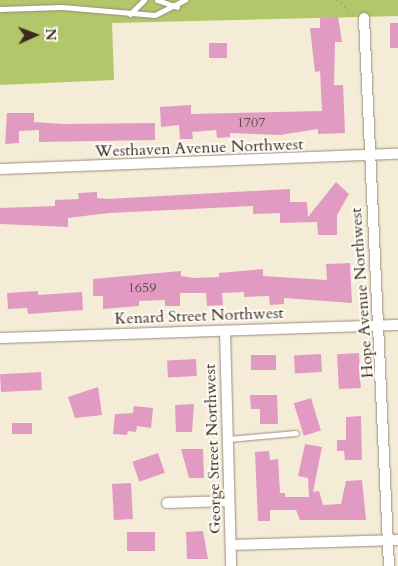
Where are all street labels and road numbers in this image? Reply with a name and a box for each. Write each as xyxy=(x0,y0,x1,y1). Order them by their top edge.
street label: Westhaven Avenue Northwest xyxy=(95,135,303,161)
street label: Hope Avenue Northwest xyxy=(346,207,378,379)
street label: Kenard Street Northwest xyxy=(114,303,284,329)
street label: George Street Northwest xyxy=(200,364,226,534)

